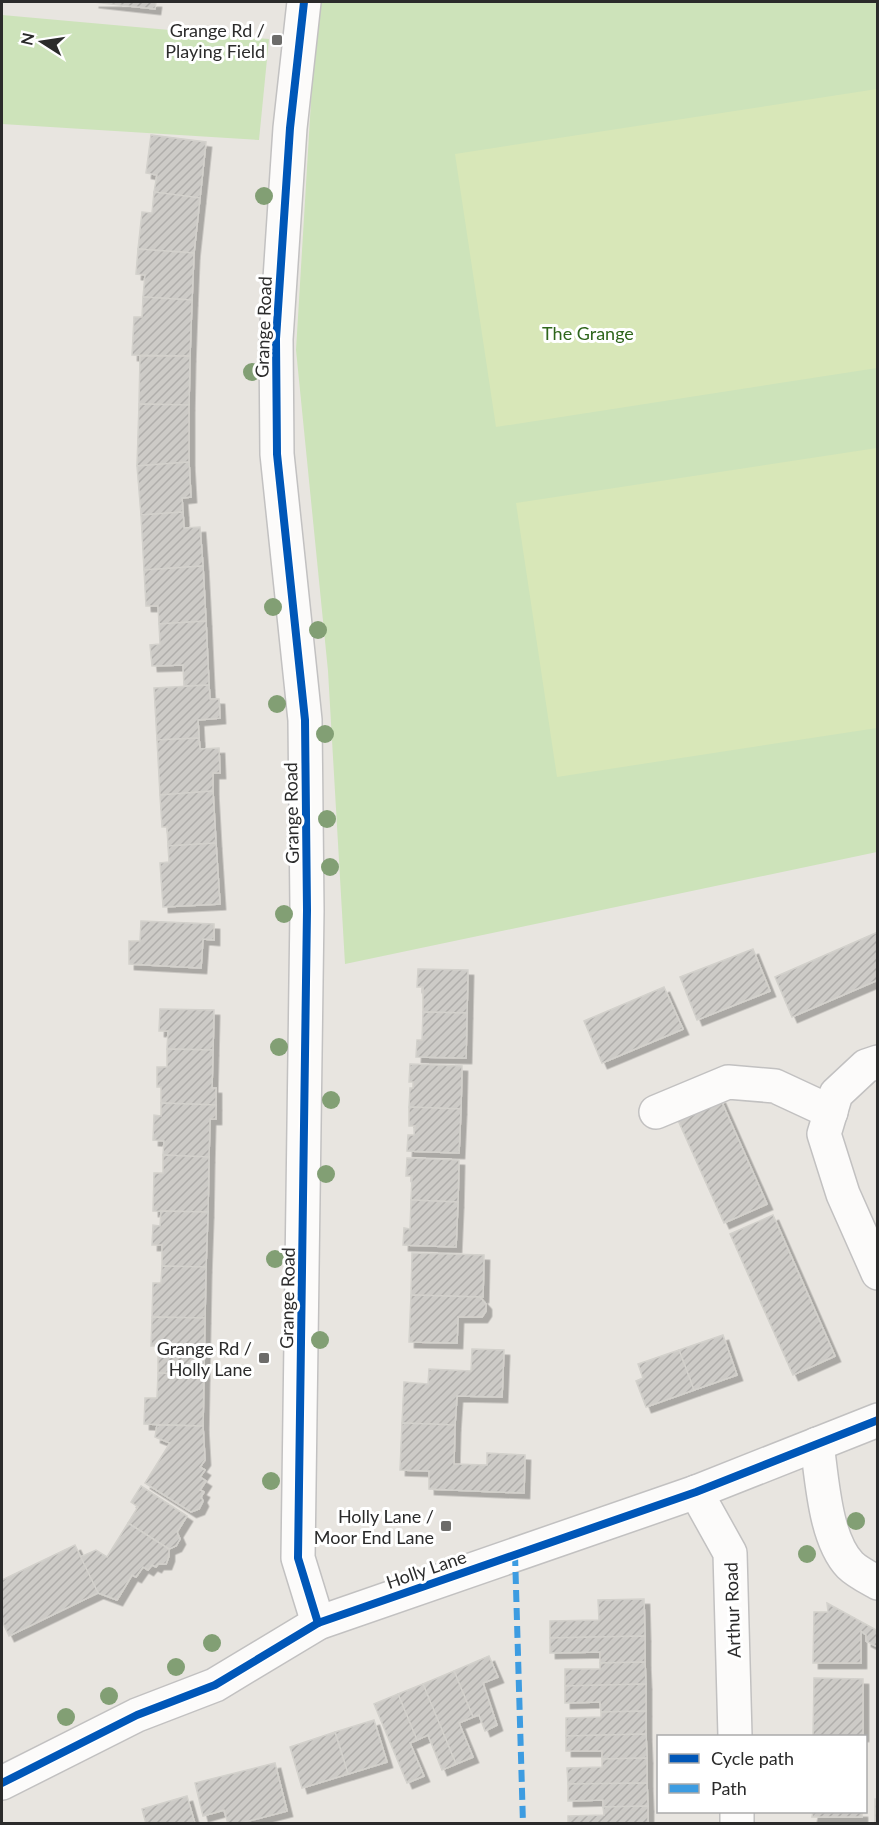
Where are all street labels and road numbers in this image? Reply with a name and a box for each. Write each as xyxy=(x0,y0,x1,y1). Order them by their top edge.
street label: Grange Road xyxy=(250,276,276,378)
street label: Grange Road xyxy=(279,762,303,864)
street label: Grange Road xyxy=(275,1247,299,1349)
street label: Holly Lane xyxy=(383,1545,469,1593)
street label: Arthur Road xyxy=(719,1562,745,1658)

